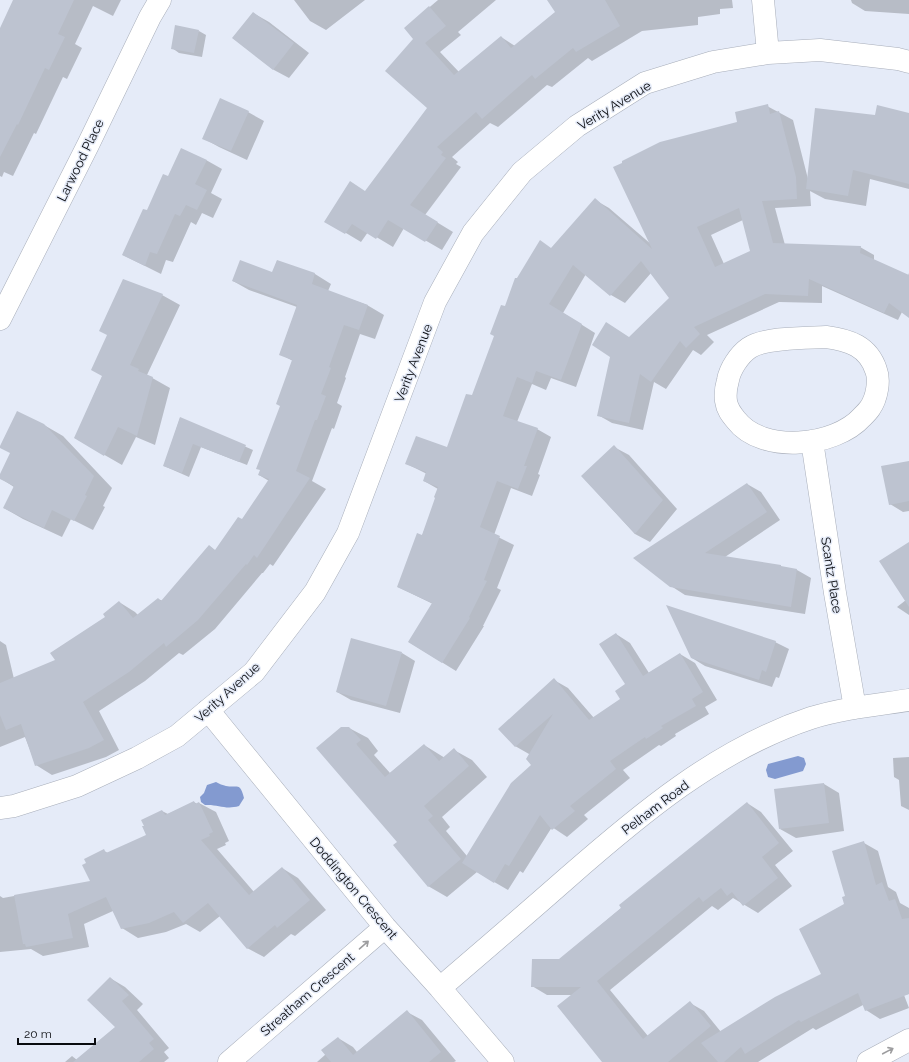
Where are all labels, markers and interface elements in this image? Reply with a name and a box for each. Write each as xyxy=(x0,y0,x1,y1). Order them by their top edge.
street label: Verity Avenue xyxy=(575,78,654,133)
street label: Larwood Place xyxy=(54,116,107,204)
street label: Verity Avenue xyxy=(392,322,435,404)
street label: Scantz Place xyxy=(818,536,845,615)
street label: Verity Avenue xyxy=(192,659,263,726)
street label: Pelham Road xyxy=(619,777,692,838)
street label: Doddington Crescent xyxy=(307,834,401,943)
one-way arrow xyxy=(359,940,369,949)
street label: Streatham Crescent xyxy=(257,949,358,1039)
scale bar xyxy=(18,1020,95,1046)
text: 20 m xyxy=(24,1027,52,1041)
one-way arrow xyxy=(882,1047,894,1054)

